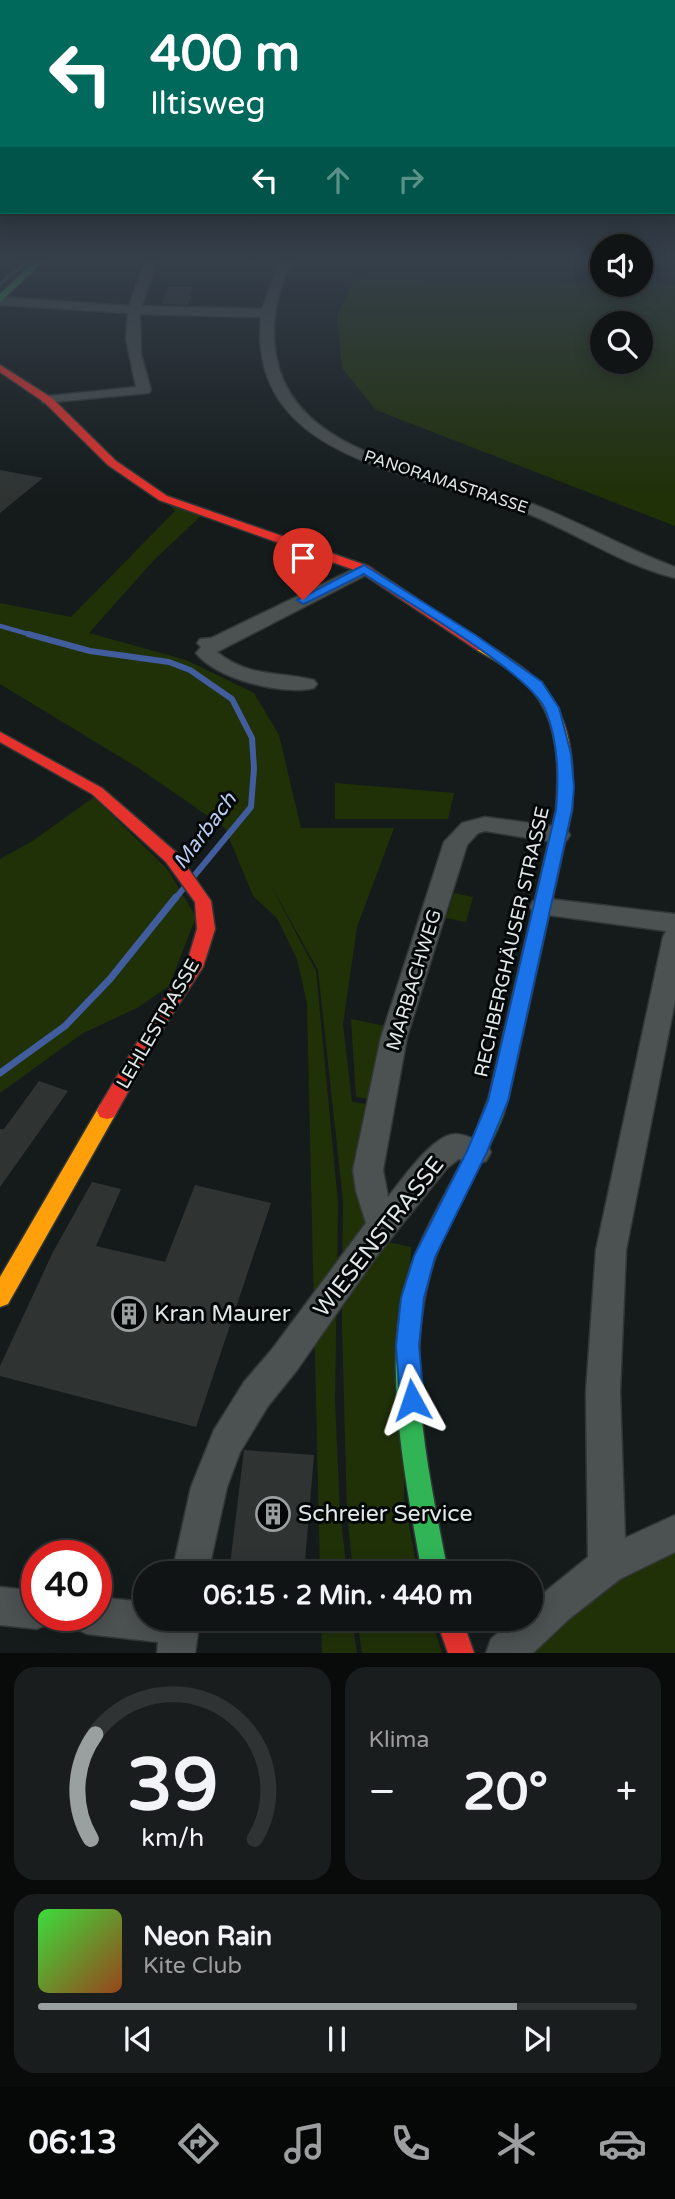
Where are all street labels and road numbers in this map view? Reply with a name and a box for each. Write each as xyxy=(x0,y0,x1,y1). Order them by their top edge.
street label: PANORAMASTRASSE xyxy=(362,446,530,518)
street label: RECHBERGHÄUSER STRASSE xyxy=(470,805,554,1079)
street label: MARBACHWEG xyxy=(382,907,446,1053)
street label: LEHLESTRASSE xyxy=(112,955,204,1093)
street label: WIESENSTRASSE xyxy=(308,1151,450,1323)

